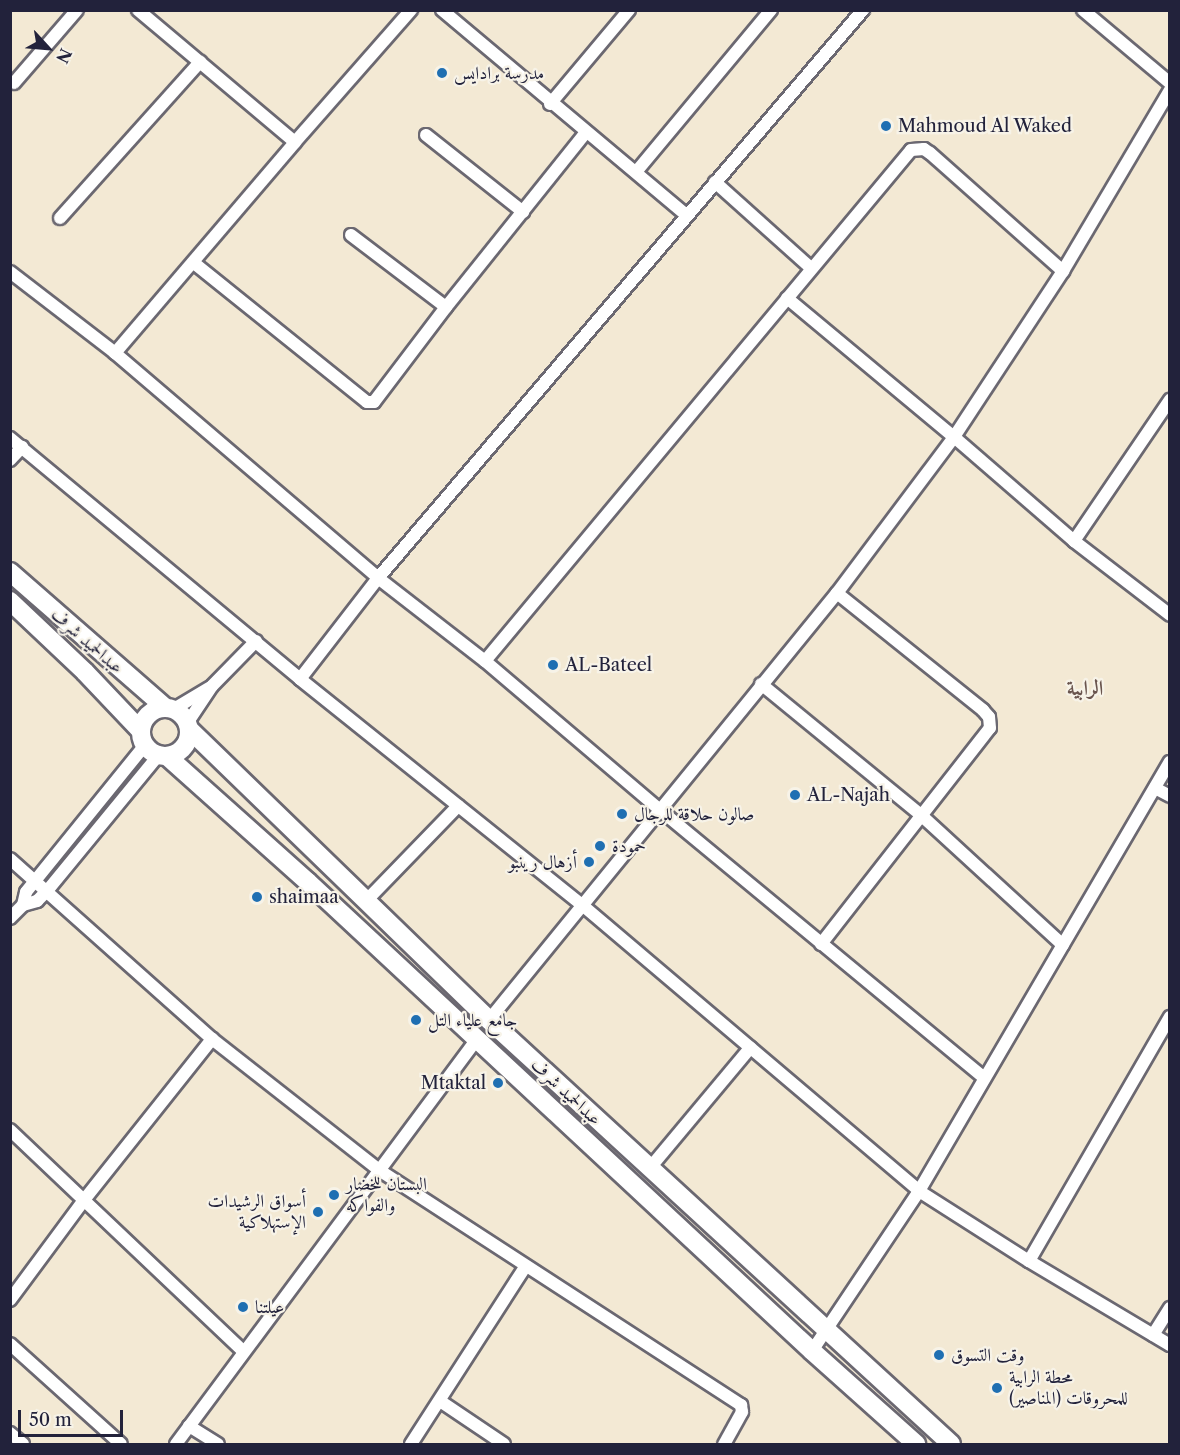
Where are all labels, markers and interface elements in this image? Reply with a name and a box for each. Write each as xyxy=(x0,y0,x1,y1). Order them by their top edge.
north arrow xyxy=(18,18,78,78)
text: N xyxy=(52,45,76,67)
place label: مدرسة برادايس xyxy=(454,62,544,84)
marker: مدرسة برادايس xyxy=(435,66,449,80)
place label: Mahmoud Al Waked xyxy=(898,115,1073,137)
marker: Mahmoud Al Waked xyxy=(879,119,893,133)
street label: عبدالحميد شرف xyxy=(47,604,127,678)
place label: AL-Bateel xyxy=(565,654,652,676)
marker: AL-Bateel xyxy=(546,658,560,672)
district label: الرابية xyxy=(1067,675,1103,701)
place label: AL-Najah xyxy=(807,784,890,806)
marker: AL-Najah xyxy=(788,788,802,802)
place label: صالون حلاقة للرجال xyxy=(634,803,754,825)
marker: صالون حلاقة للرجال xyxy=(615,807,629,821)
place label: حمودة xyxy=(612,835,646,857)
marker: حمودة xyxy=(593,839,607,853)
place label: أزهال رينبو xyxy=(508,851,577,873)
marker: أزهال رينبو xyxy=(582,855,596,869)
place label: shaimaa xyxy=(269,886,339,908)
marker: shaimaa xyxy=(250,890,264,904)
place label: جامع علياء التل xyxy=(428,1009,517,1031)
marker: جامع علياء التل xyxy=(409,1013,423,1027)
street label: عبدالحميد شرف xyxy=(526,1054,606,1130)
place label: Mtaktal xyxy=(421,1072,486,1094)
marker: Mtaktal xyxy=(491,1076,505,1090)
place label: البستان للخضار والفواكه xyxy=(346,1174,427,1216)
marker: البستان للخضار والفواكه xyxy=(327,1188,341,1202)
place label: أسواق الرشيدات الإستهلاكية xyxy=(208,1191,306,1234)
marker: أسواق الرشيدات الإستهلاكية xyxy=(311,1205,325,1219)
place label: عيلتنا xyxy=(255,1296,284,1318)
marker: عيلتنا xyxy=(236,1300,250,1314)
place label: وقت التسوق xyxy=(951,1344,1024,1366)
marker: وقت التسوق xyxy=(932,1348,946,1362)
place label: محطة الرابية للمحروقات (المناصير) xyxy=(1009,1367,1128,1410)
marker: محطة الرابية للمحروقات (المناصير) xyxy=(990,1381,1004,1395)
scale bar xyxy=(21,1398,126,1436)
text: 50 m xyxy=(29,1409,72,1431)

